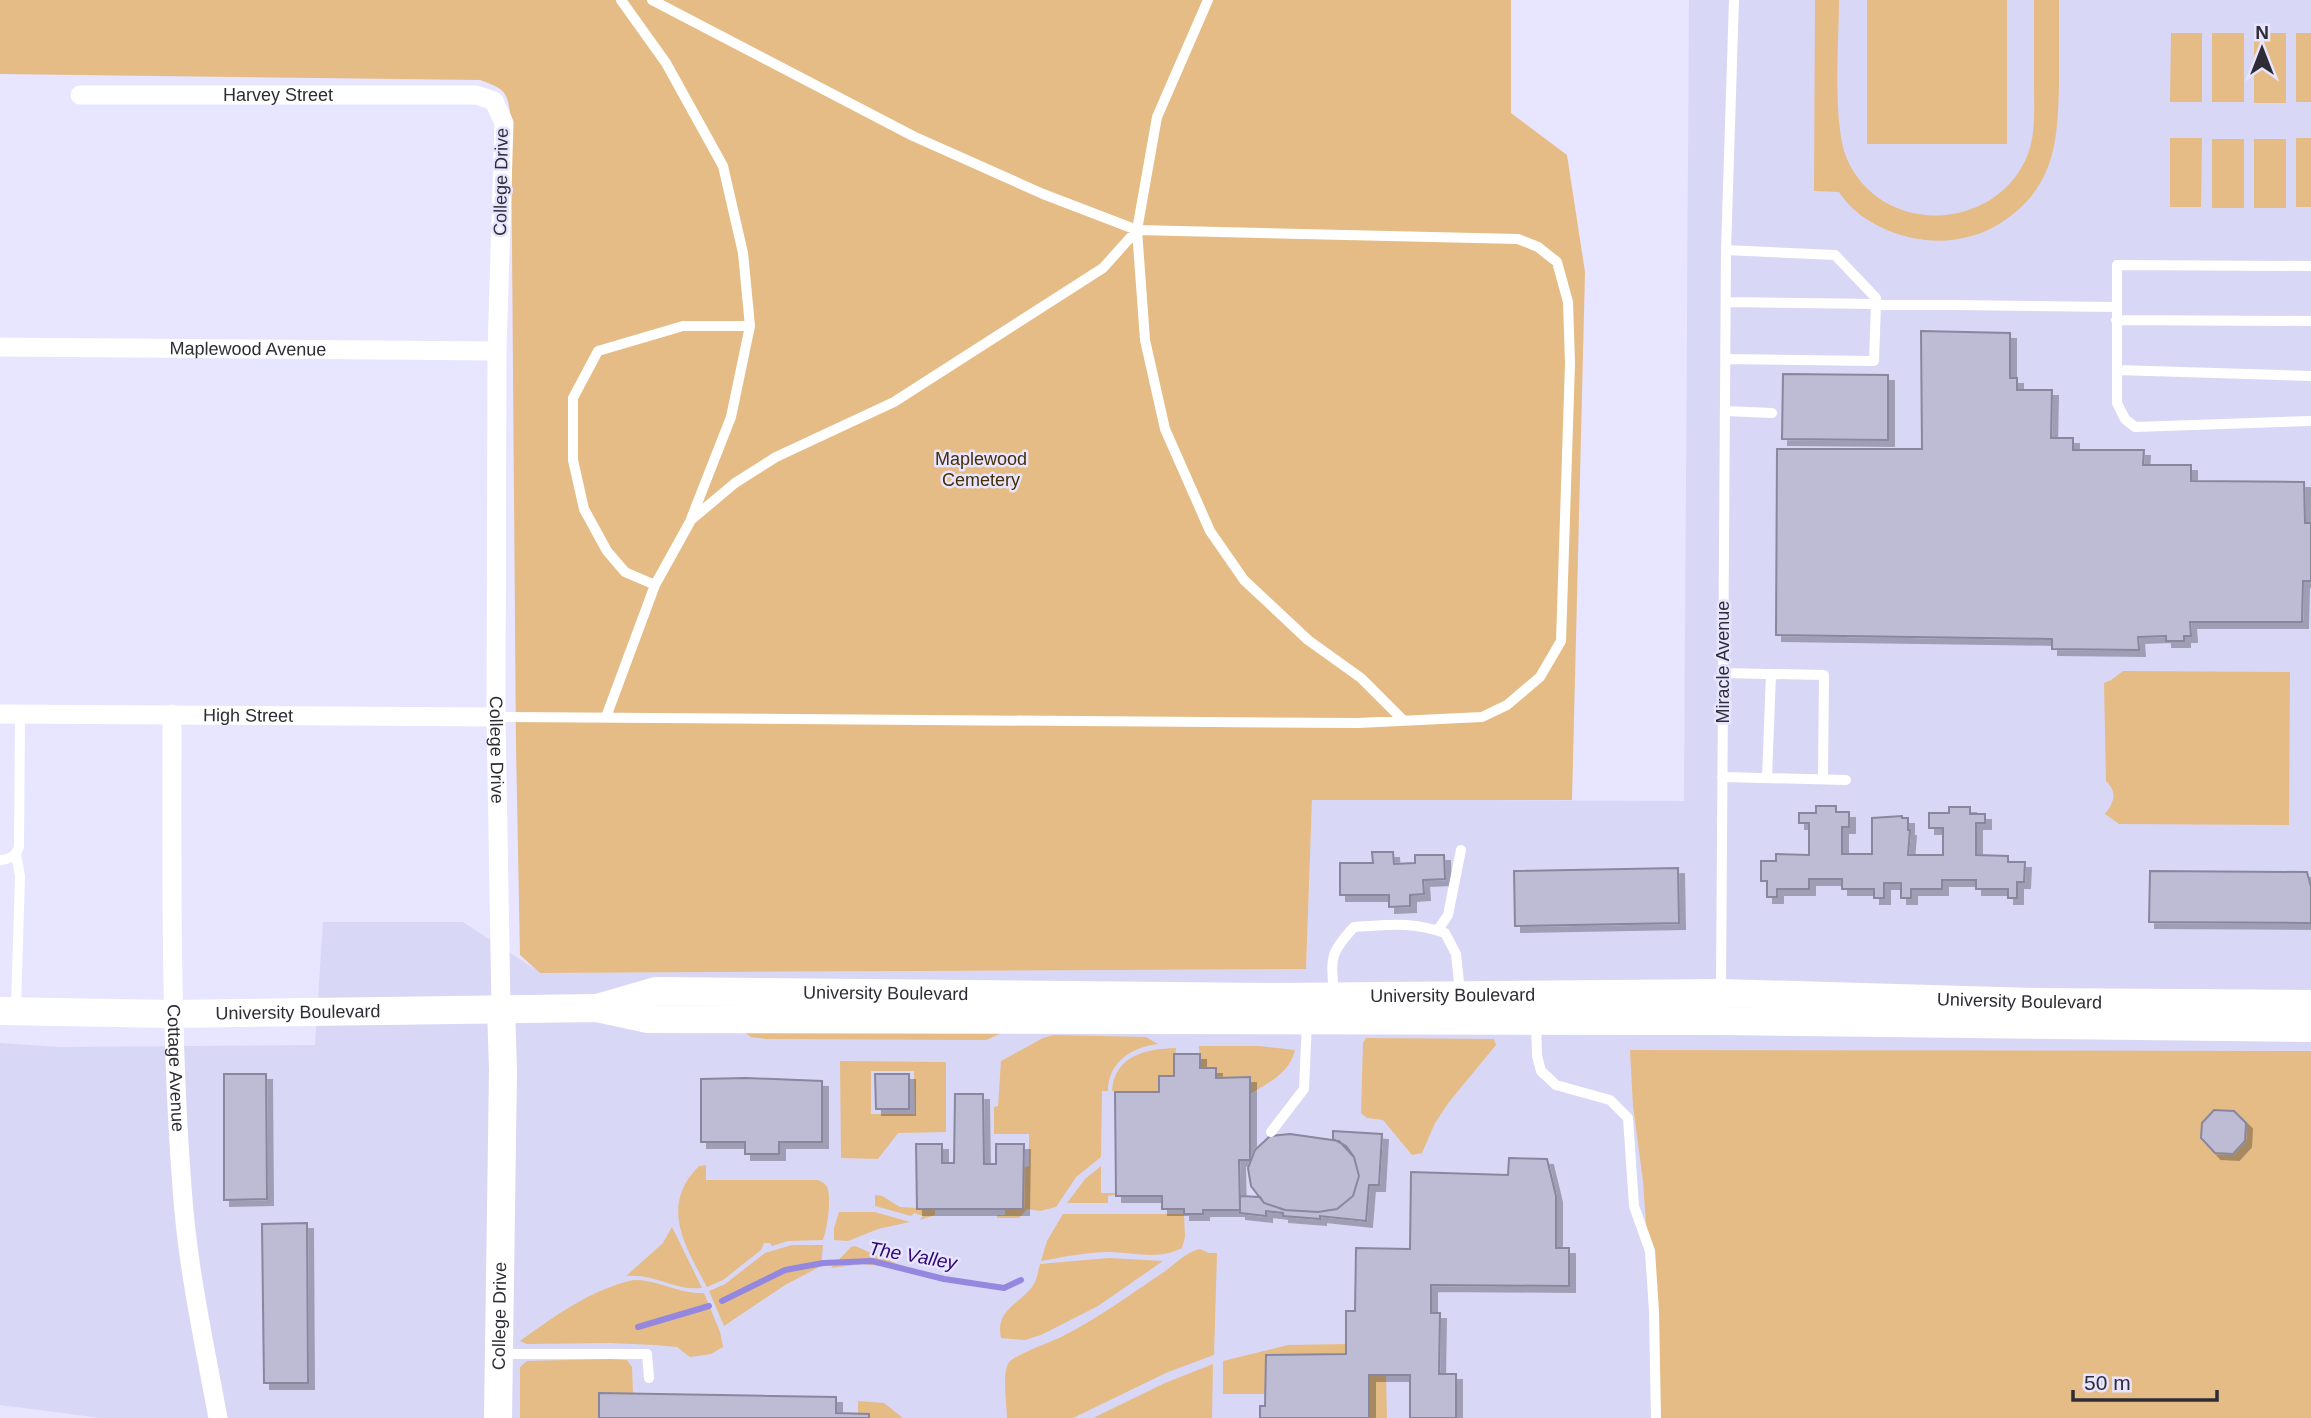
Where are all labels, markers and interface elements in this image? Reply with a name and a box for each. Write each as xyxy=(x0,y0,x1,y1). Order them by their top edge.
north arrow xyxy=(2227,14,2297,84)
text: N xyxy=(2255,22,2269,43)
street label: Harvey Street xyxy=(223,85,333,105)
street label: College Drive xyxy=(490,128,512,236)
street label: Maplewood Avenue xyxy=(169,338,326,360)
park label: Maplewood Cemetery xyxy=(935,449,1027,490)
street label: Miracle Avenue xyxy=(1713,601,1733,723)
street label: College Drive xyxy=(486,696,507,804)
street label: High Street xyxy=(203,705,293,726)
street label: University Boulevard xyxy=(803,982,968,1004)
street label: University Boulevard xyxy=(1370,985,1535,1006)
street label: University Boulevard xyxy=(1937,989,2102,1012)
street label: University Boulevard xyxy=(215,1001,381,1023)
street label: Cottage Avenue xyxy=(163,1004,188,1132)
water label: The Valley xyxy=(867,1237,960,1274)
street label: College Drive xyxy=(489,1262,510,1370)
scale bar xyxy=(2073,1358,2216,1402)
text: 50 m xyxy=(2084,1371,2131,1394)

